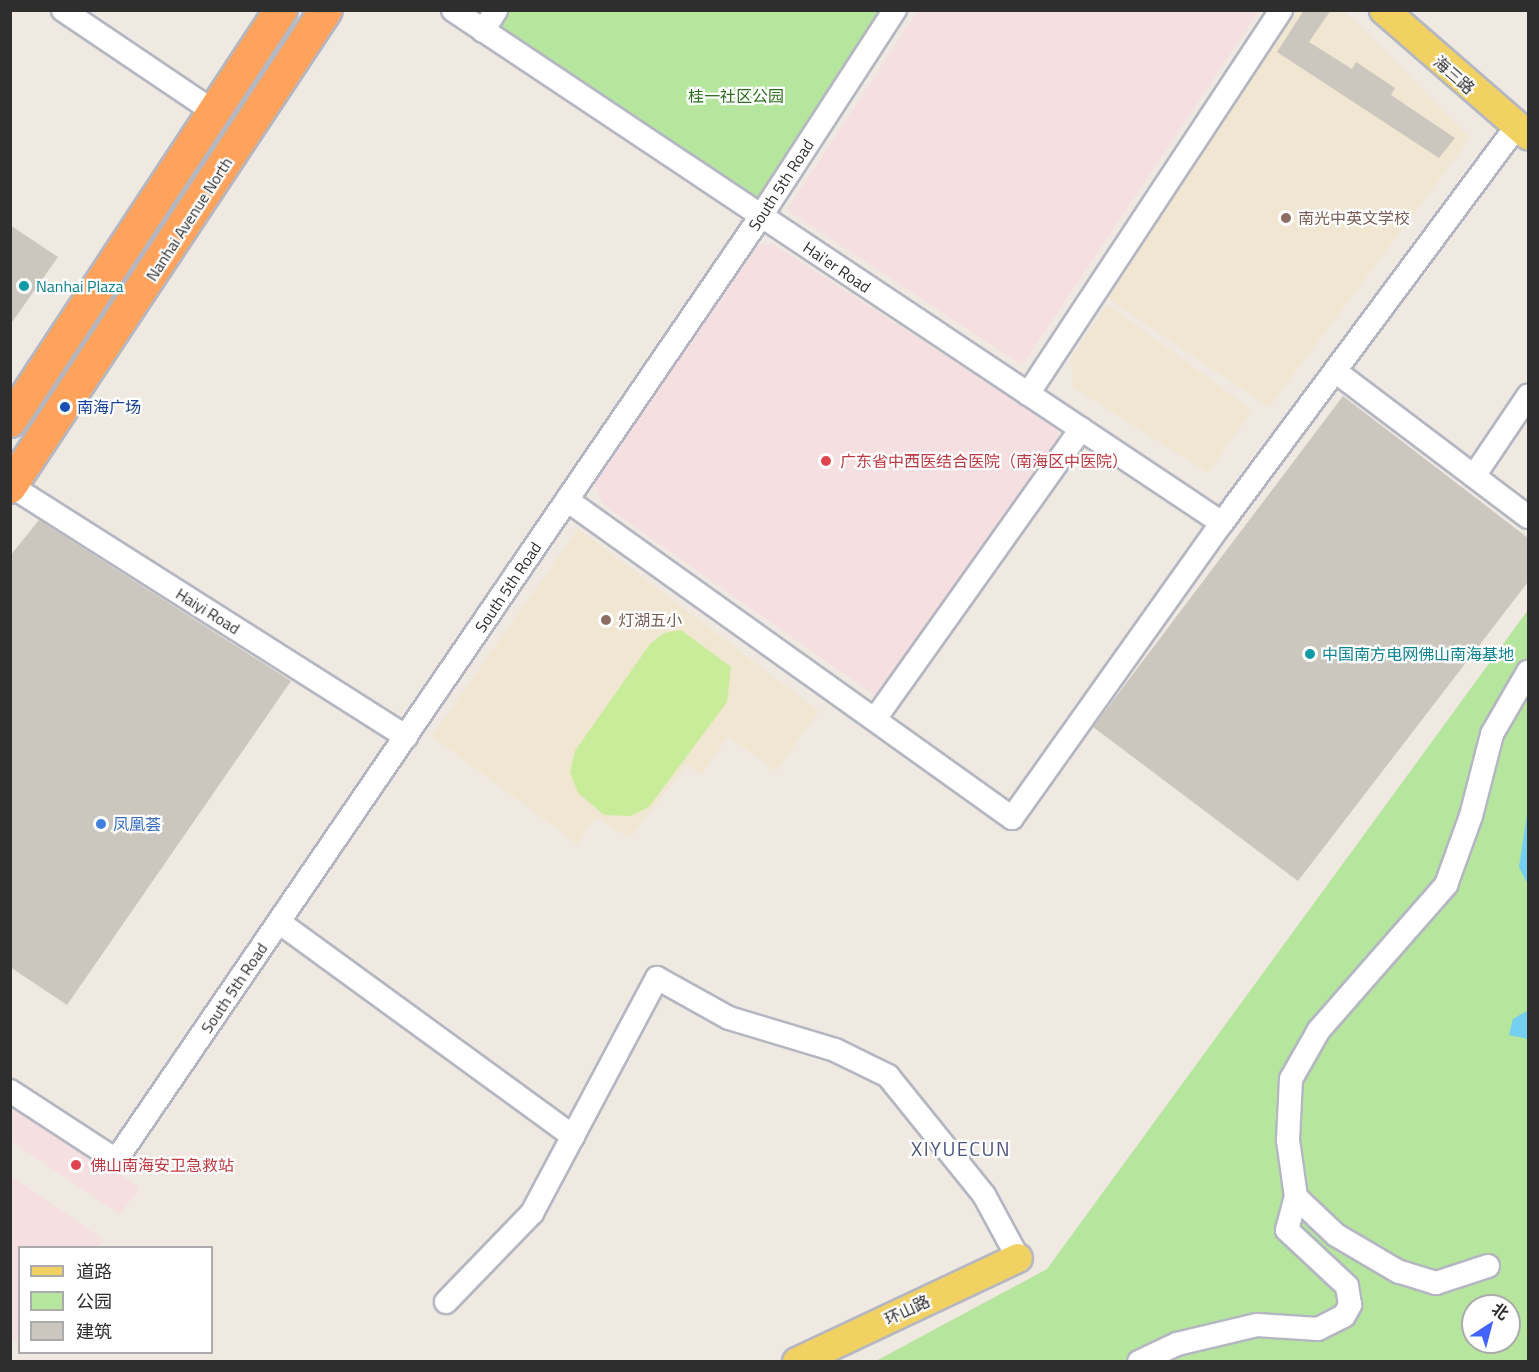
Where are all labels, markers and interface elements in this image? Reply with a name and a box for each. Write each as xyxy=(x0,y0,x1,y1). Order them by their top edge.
street label: 海三路 xyxy=(1430,52,1478,98)
park label: 桂一社区公园 xyxy=(688,86,784,106)
street label: South 5th Road xyxy=(744,136,818,234)
street label: Nanhai Avenue North xyxy=(142,154,236,284)
place label: 南光中英文学校 xyxy=(1298,208,1410,228)
marker: 南光中英文学校 xyxy=(1279,211,1293,225)
street label: Hai'er Road xyxy=(800,237,874,297)
place label: Nanhai Plaza xyxy=(36,276,124,296)
marker: Nanhai Plaza xyxy=(17,279,31,293)
place label: 南海广场 xyxy=(77,397,141,417)
marker: 南海广场 xyxy=(58,400,72,414)
place label: 广东省中西医结合医院（南海区中医院） xyxy=(840,451,1128,471)
marker: 广东省中西医结合医院（南海区中医院） xyxy=(817,452,835,470)
street label: South 5th Road xyxy=(471,538,545,636)
street label: Haiyi Road xyxy=(173,584,243,638)
place label: 灯湖五小 xyxy=(618,610,682,630)
marker: 灯湖五小 xyxy=(599,613,613,627)
place label: 中国南方电网佛山南海基地 xyxy=(1322,644,1514,664)
marker: 中国南方电网佛山南海基地 xyxy=(1303,647,1317,661)
place label: 凤凰荟 xyxy=(113,814,161,834)
marker: 凤凰荟 xyxy=(94,817,108,831)
street label: South 5th Road xyxy=(197,939,271,1037)
district label: XIYUECUN xyxy=(911,1136,1011,1160)
place label: 佛山南海安卫急救站 xyxy=(90,1155,234,1175)
marker: 佛山南海安卫急救站 xyxy=(67,1156,85,1174)
legend xyxy=(18,1246,213,1354)
text: 道路 xyxy=(76,1258,112,1285)
text: 公园 xyxy=(76,1288,112,1315)
street label: 环山路 xyxy=(881,1291,933,1329)
north arrow xyxy=(1461,1294,1521,1354)
text: 北 xyxy=(1487,1297,1514,1325)
text: 建筑 xyxy=(76,1318,112,1345)

